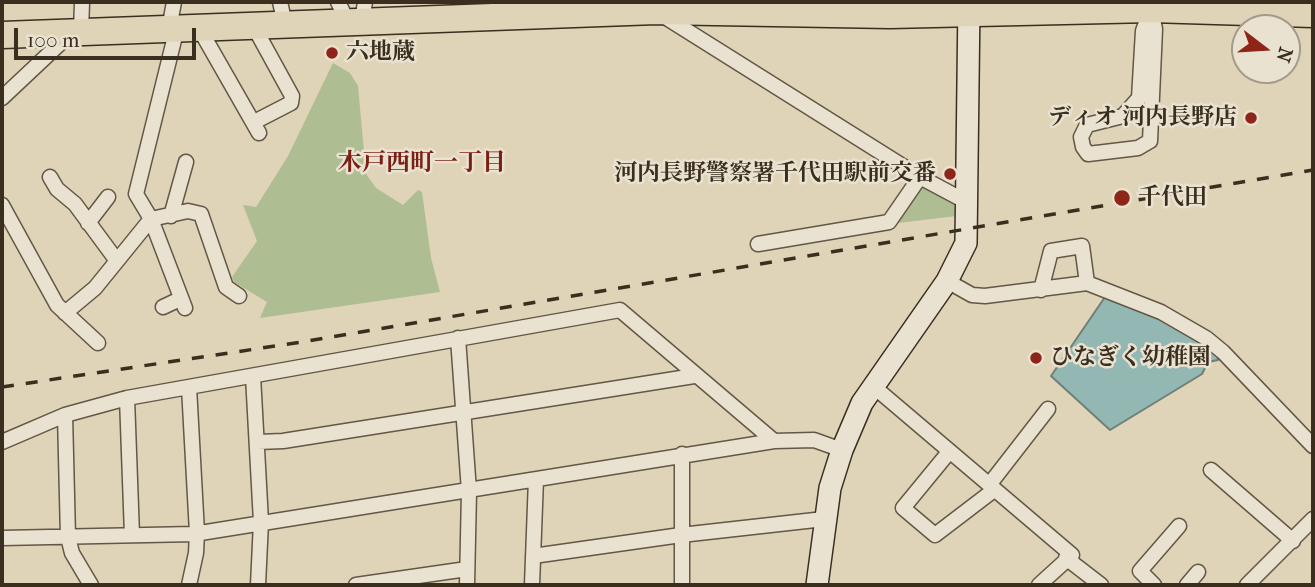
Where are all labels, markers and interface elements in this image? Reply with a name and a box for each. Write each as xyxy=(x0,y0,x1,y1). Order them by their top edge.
scale bar xyxy=(18,14,200,58)
north arrow xyxy=(1231,14,1301,84)
text: 100 m xyxy=(27,28,80,52)
place label: 六地蔵 xyxy=(346,39,415,67)
text: N xyxy=(1272,44,1297,65)
marker: 六地蔵 xyxy=(324,45,340,61)
place label: ディオ 河内長野店 xyxy=(1048,104,1237,132)
marker: ディオ 河内長野店 xyxy=(1243,110,1259,126)
district label: 木戸西町一丁目 xyxy=(338,150,506,178)
place label: 河内長野警察署千代田駅前交番 xyxy=(614,160,936,188)
marker: 河内長野警察署千代田駅前交番 xyxy=(942,166,958,182)
place label: 千代田 xyxy=(1138,184,1207,212)
marker: 千代田 xyxy=(1112,188,1132,208)
place label: ひなぎく幼稚園 xyxy=(1050,344,1211,372)
marker: ひなぎく幼稚園 xyxy=(1028,350,1044,366)

